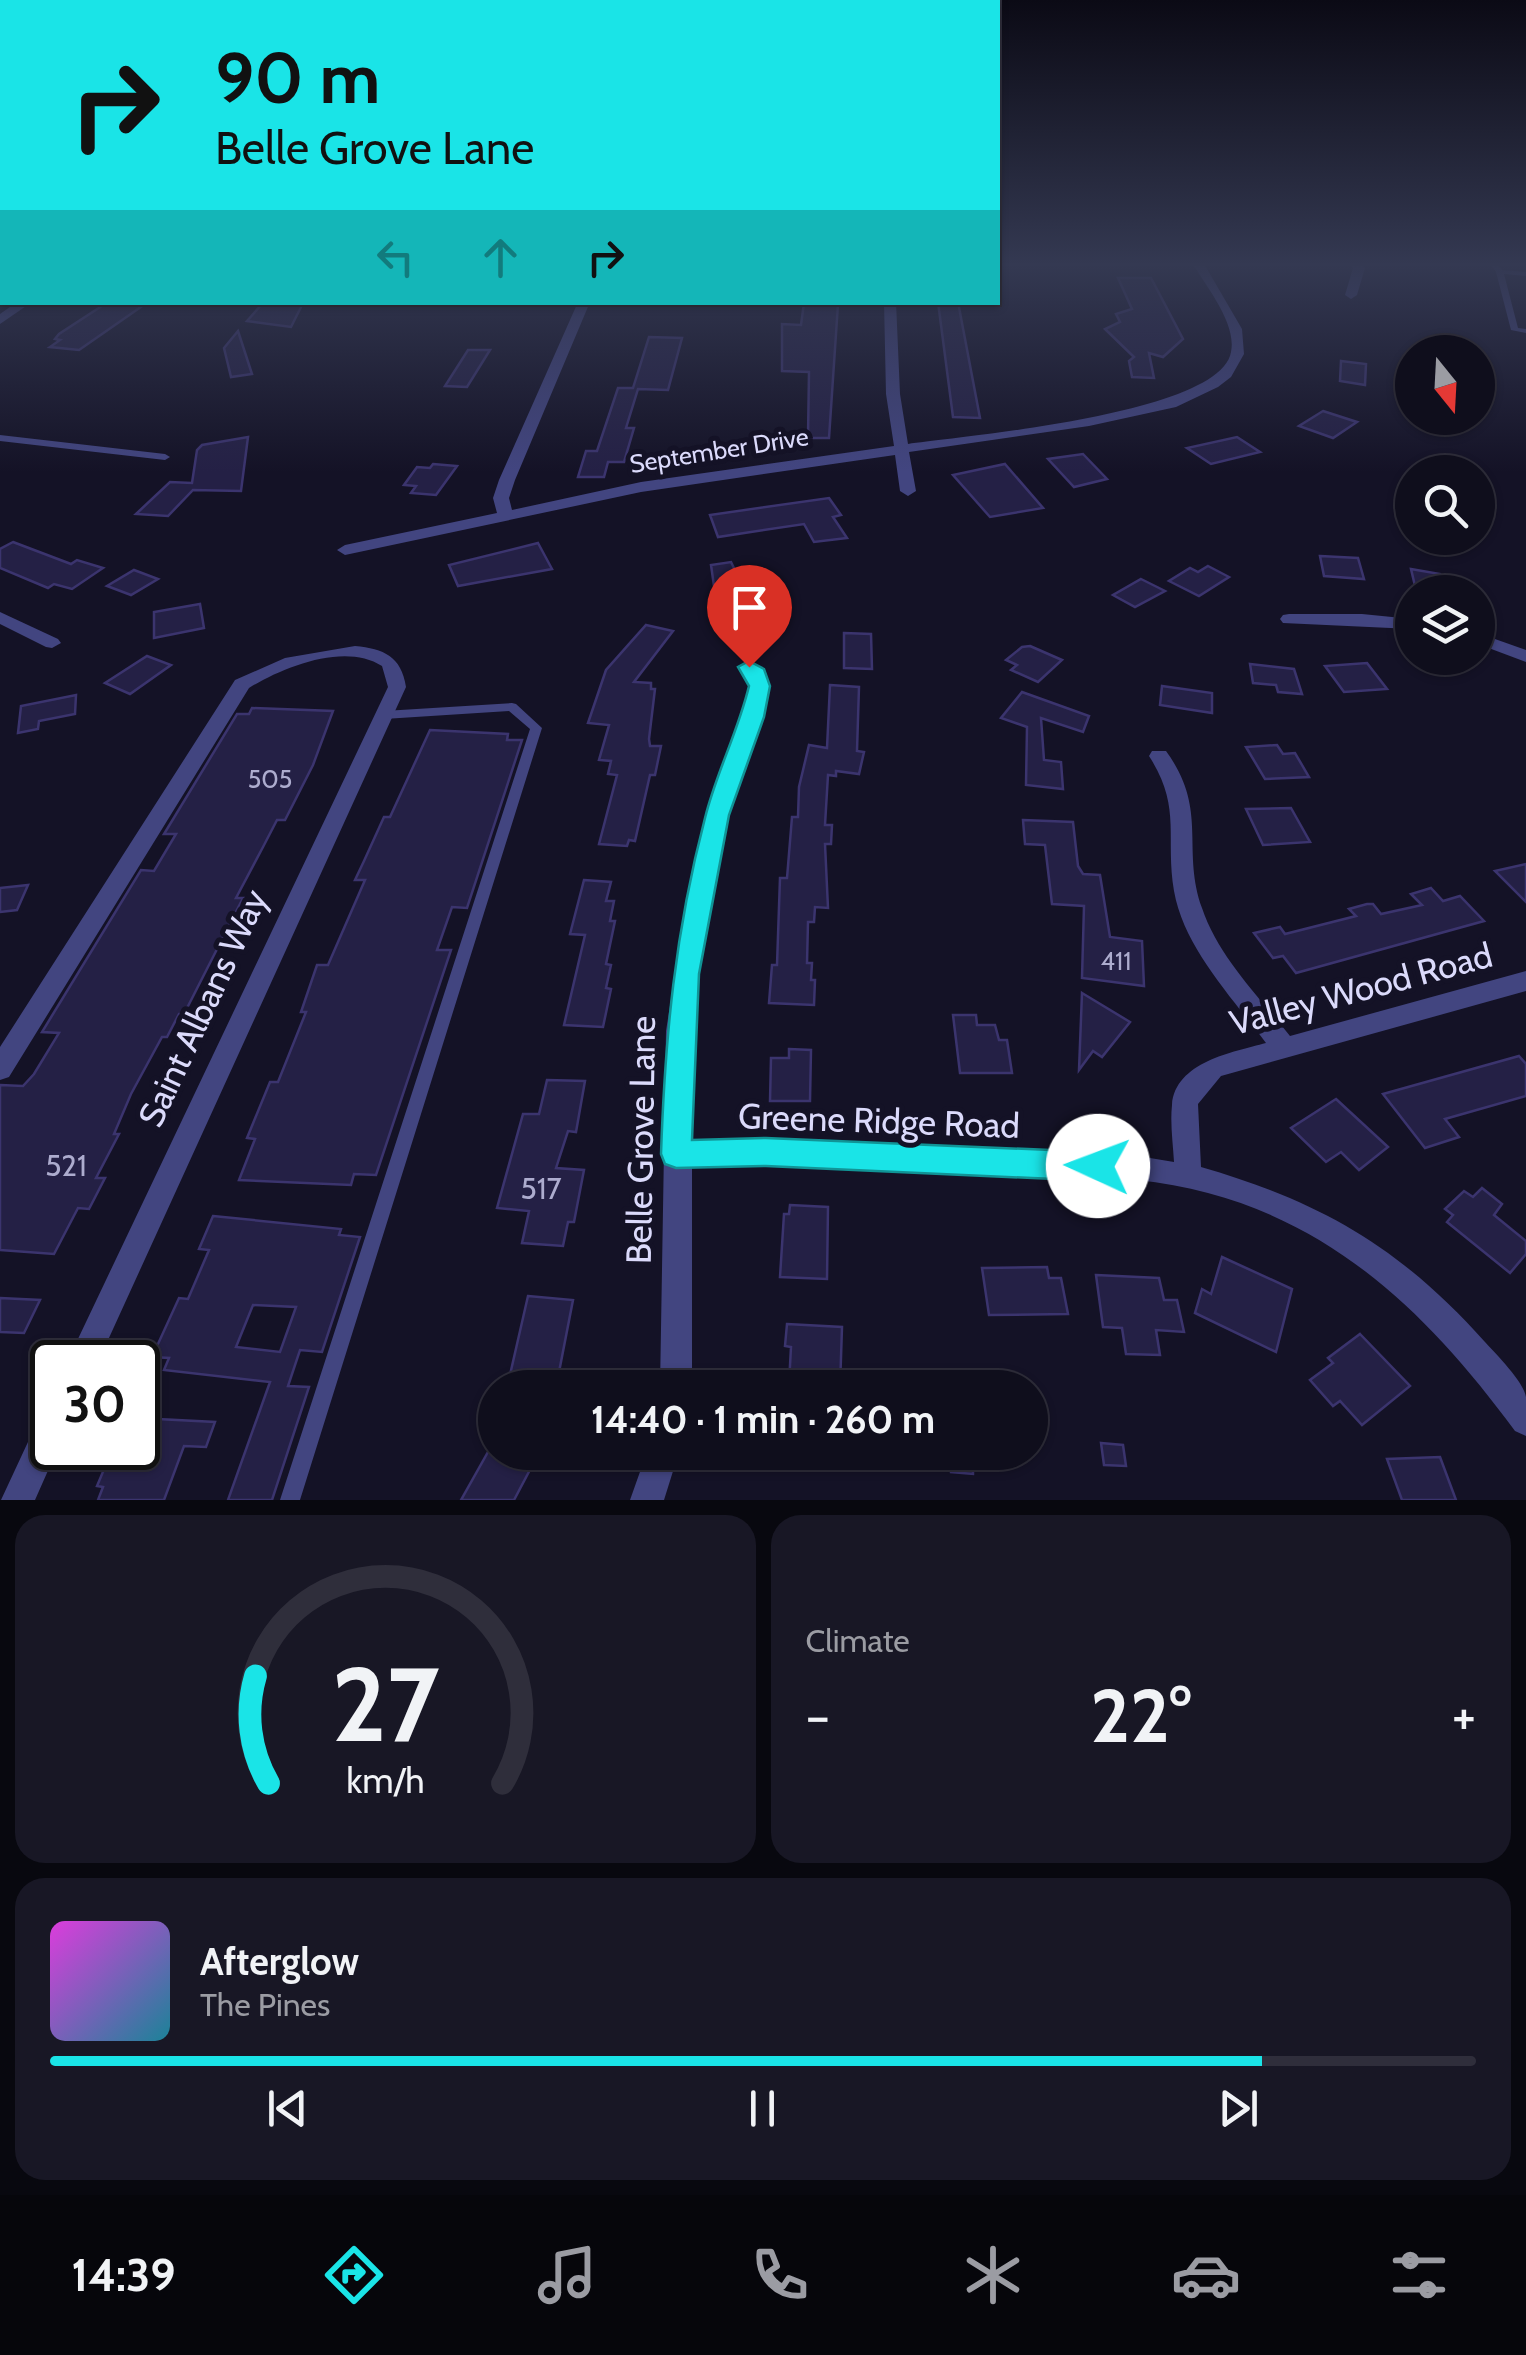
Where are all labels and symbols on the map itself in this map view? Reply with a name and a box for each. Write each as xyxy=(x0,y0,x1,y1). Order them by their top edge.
north arrow xyxy=(1395,335,1495,435)
street label: September Drive xyxy=(628,421,811,479)
pin xyxy=(707,565,792,668)
house number: 505 xyxy=(248,764,292,794)
street label: Saint Albans Way xyxy=(129,882,276,1133)
street label: Valley Wood Road xyxy=(1225,933,1497,1044)
house number: 411 xyxy=(1101,946,1131,976)
street label: Belle Grove Lane xyxy=(617,1015,664,1265)
street label: Greene Ridge Road xyxy=(737,1094,1021,1147)
position arrow xyxy=(1046,1114,1150,1218)
house number: 521 xyxy=(45,1147,87,1184)
house number: 517 xyxy=(520,1170,562,1207)
speed limit sign: 30 xyxy=(30,1340,160,1470)

